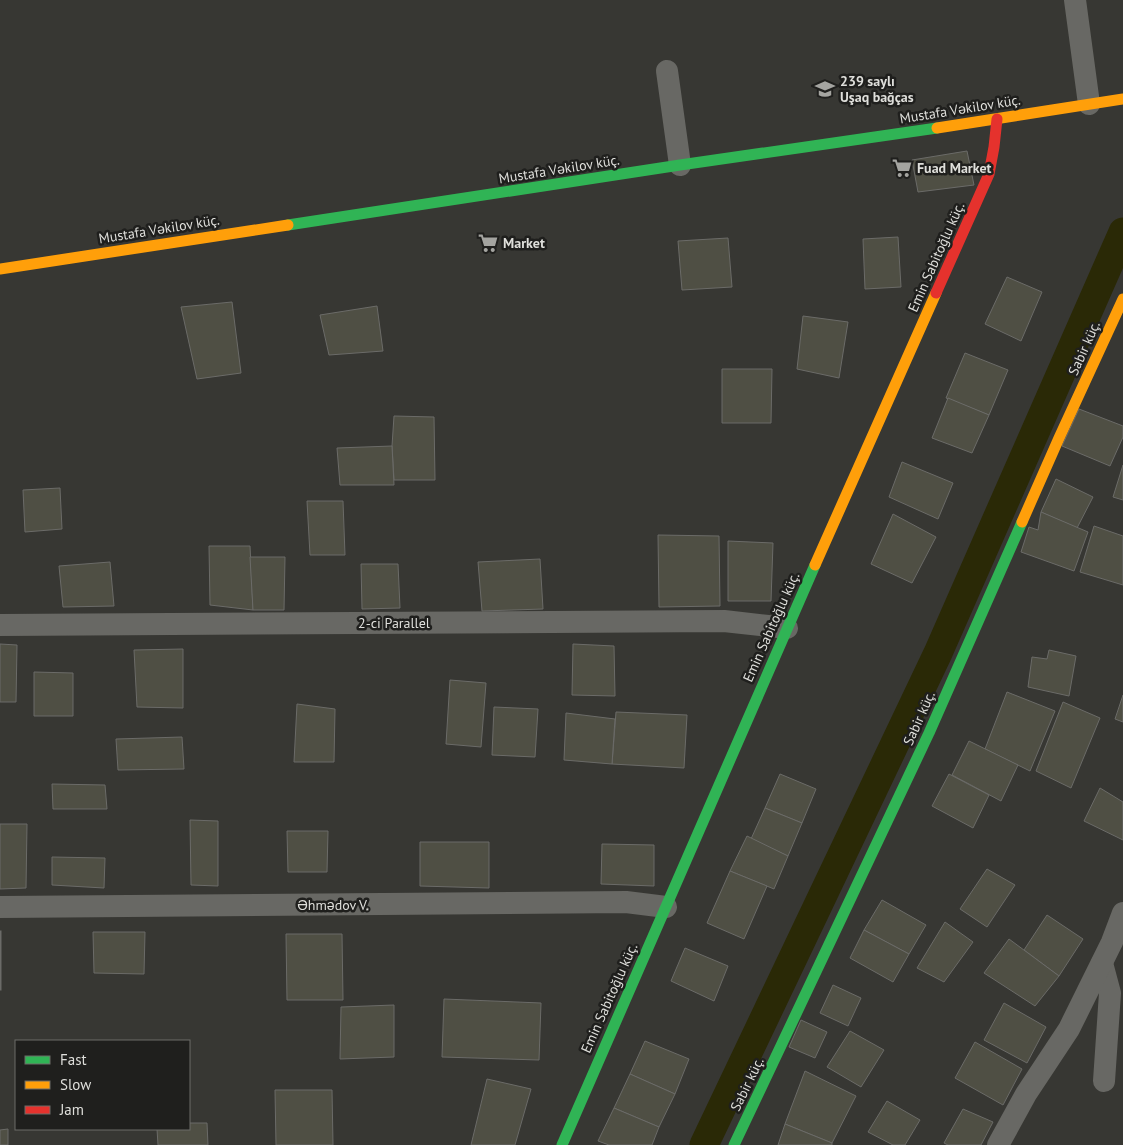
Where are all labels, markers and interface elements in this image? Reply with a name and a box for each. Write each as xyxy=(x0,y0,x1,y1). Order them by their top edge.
place label: 239 saylı Uşaq bağças xyxy=(840,72,914,106)
school or university icon: 239 saylı Uşaq bağças xyxy=(814,78,836,100)
street label: Mustafa Vəkilov küç. xyxy=(898,91,1022,127)
street label: Mustafa Vəkilov küç. xyxy=(497,151,621,187)
supermarket icon: Fuad Market xyxy=(891,157,913,179)
place label: Fuad Market xyxy=(917,159,992,177)
street label: Emin Sabitoğlu küç. xyxy=(904,199,968,315)
street label: Mustafa Vəkilov küç. xyxy=(97,211,221,247)
supermarket icon: Market xyxy=(477,232,499,254)
place label: Market xyxy=(503,234,545,252)
street label: Sabir küç. xyxy=(1064,318,1104,378)
street label: Emin Sabitoğlu küç. xyxy=(739,569,803,685)
street label: 2-ci Parallel xyxy=(358,614,430,632)
street label: Sabir küç. xyxy=(899,688,939,748)
street label: Əhmədov V. xyxy=(297,896,369,914)
street label: Emin Sabitoğlu küç. xyxy=(577,940,641,1056)
legend xyxy=(15,1040,190,1130)
text: Fast xyxy=(60,1050,87,1069)
street label: Sabir küç. xyxy=(726,1054,768,1114)
text: Slow xyxy=(60,1075,91,1094)
text: Jam xyxy=(59,1100,84,1119)

